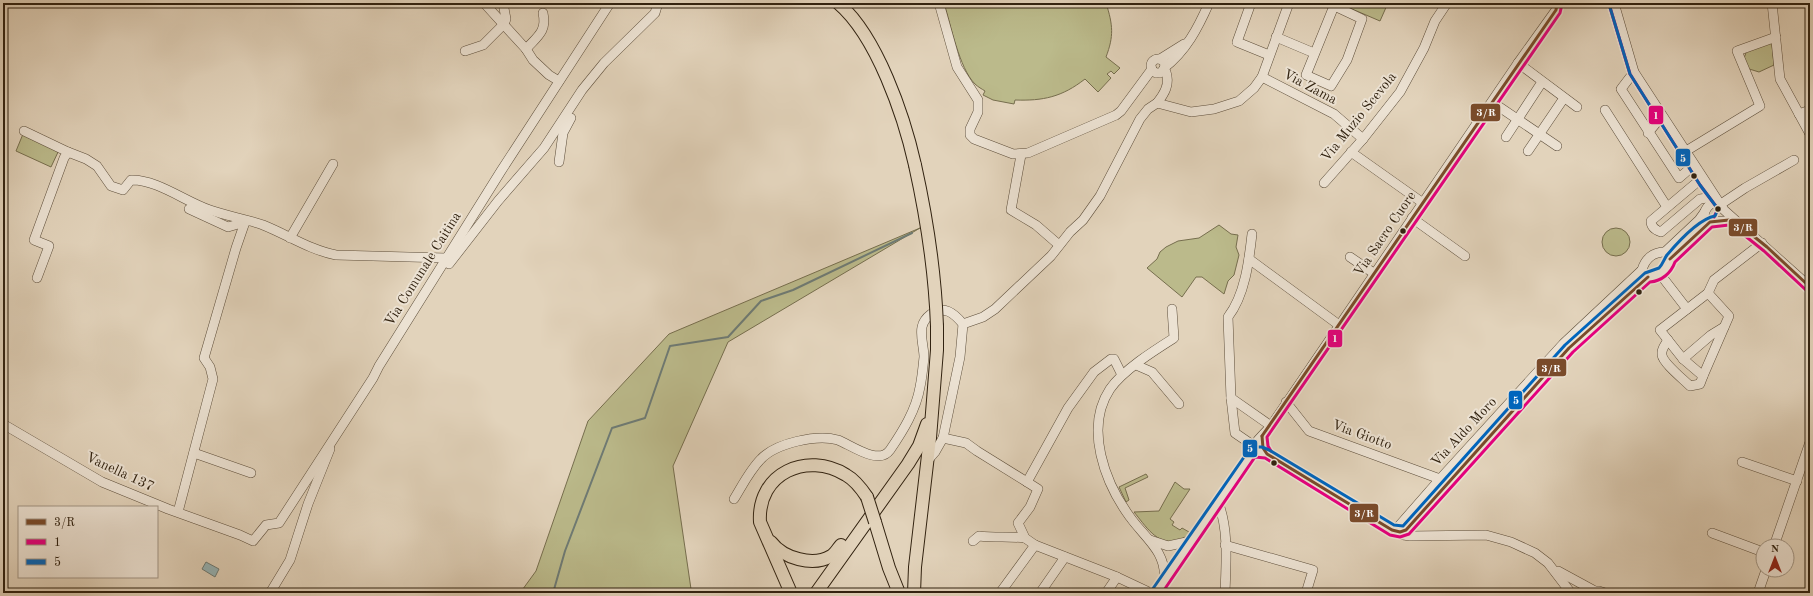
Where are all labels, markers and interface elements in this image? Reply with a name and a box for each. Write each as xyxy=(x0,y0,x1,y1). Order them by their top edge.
street label: Via Zama xyxy=(1281,67,1339,107)
street label: Via Muzio Scevola xyxy=(1319,70,1399,164)
line badge: 3/R xyxy=(1470,103,1501,122)
line badge: 1 xyxy=(1648,105,1664,125)
text: 3/R xyxy=(1476,108,1496,119)
text: 1 xyxy=(1653,111,1659,122)
line badge: 5 xyxy=(1675,148,1691,167)
text: 5 xyxy=(1680,154,1686,165)
unlabelled marker xyxy=(1689,171,1699,181)
street label: Via Sacro Cuore xyxy=(1351,189,1419,279)
unlabelled marker xyxy=(1713,204,1723,214)
street label: Via Comunale Caitina xyxy=(382,209,464,329)
line badge: 3/R xyxy=(1728,218,1758,237)
text: 3/R xyxy=(1733,223,1753,234)
unlabelled marker xyxy=(1398,226,1408,236)
unlabelled marker xyxy=(1634,287,1644,297)
line badge: 1 xyxy=(1327,329,1343,348)
text: 1 xyxy=(1332,334,1338,345)
line badge: 3/R xyxy=(1536,358,1567,377)
text: 3/R xyxy=(1541,364,1561,375)
line badge: 5 xyxy=(1508,390,1523,410)
street label: Via Aldo Moro xyxy=(1429,395,1499,469)
text: 5 xyxy=(1513,396,1519,407)
street label: Via Giotto xyxy=(1330,418,1394,452)
line badge: 5 xyxy=(1242,439,1258,458)
text: 5 xyxy=(1247,444,1253,455)
street label: Vanella 137 xyxy=(84,450,156,494)
unlabelled marker xyxy=(1269,458,1279,468)
line badge: 3/R xyxy=(1349,503,1379,523)
legend xyxy=(18,506,158,578)
text: 3/R xyxy=(1354,509,1374,520)
text: 3/R xyxy=(54,517,75,529)
text: 1 xyxy=(54,537,61,549)
north arrow xyxy=(1755,538,1795,578)
text: N xyxy=(1771,544,1780,555)
text: 5 xyxy=(54,556,61,569)

